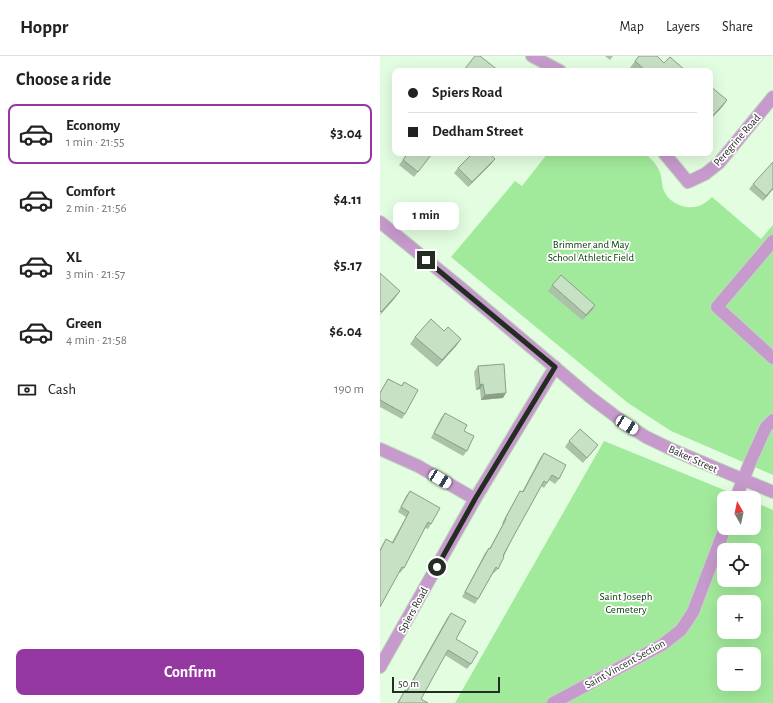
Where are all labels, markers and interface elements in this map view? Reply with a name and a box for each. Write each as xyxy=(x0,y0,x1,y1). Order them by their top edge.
text: Hoppr xyxy=(20,18,68,37)
text: Map xyxy=(619,20,644,34)
text: Layers xyxy=(666,20,700,34)
text: Share xyxy=(722,20,753,34)
text: Choose a ride xyxy=(16,71,111,89)
text: Spiers Road xyxy=(432,85,502,100)
street label: Peregrine Road xyxy=(712,112,763,168)
icon: car xyxy=(18,116,54,152)
text: Economy xyxy=(66,118,120,133)
text: Dedham Street xyxy=(432,124,523,139)
text: $3.04 xyxy=(330,126,362,141)
text: 1 min · 21:55 xyxy=(66,136,124,149)
icon: car xyxy=(18,182,54,218)
text: Comfort xyxy=(66,184,115,199)
text: $4.11 xyxy=(333,192,362,207)
text: 2 min · 21:56 xyxy=(66,202,127,215)
callout: 1 min xyxy=(393,202,459,230)
text: 1 min xyxy=(412,209,440,222)
park label: Brimmer and May School Athletic Field xyxy=(548,239,635,263)
icon: car xyxy=(18,248,54,284)
text: XL xyxy=(66,250,82,265)
route end xyxy=(417,251,435,269)
text: $5.17 xyxy=(333,258,362,273)
text: 3 min · 21:57 xyxy=(66,268,125,281)
icon: car xyxy=(18,314,54,350)
text: Green xyxy=(66,316,102,331)
text: $6.04 xyxy=(329,324,362,339)
text: 4 min · 21:58 xyxy=(66,334,127,347)
icon: cash xyxy=(16,379,38,401)
text: Cash xyxy=(48,382,76,397)
text: 190 m xyxy=(334,383,364,396)
car xyxy=(614,414,640,436)
street label: Baker Street xyxy=(667,443,720,475)
car xyxy=(427,468,453,490)
north arrow xyxy=(717,491,761,535)
map controls xyxy=(717,491,761,691)
button: locate xyxy=(717,543,761,587)
route start xyxy=(428,558,446,576)
street label: Spiers Road xyxy=(396,585,430,634)
park label: Saint Joseph Cemetery xyxy=(600,591,652,615)
button: + xyxy=(717,595,761,639)
street label: Saint Vincent Section xyxy=(583,637,667,691)
button: − xyxy=(717,647,761,691)
button: Confirm xyxy=(16,649,364,695)
scale bar xyxy=(392,675,500,694)
text: 50 m xyxy=(398,678,419,689)

